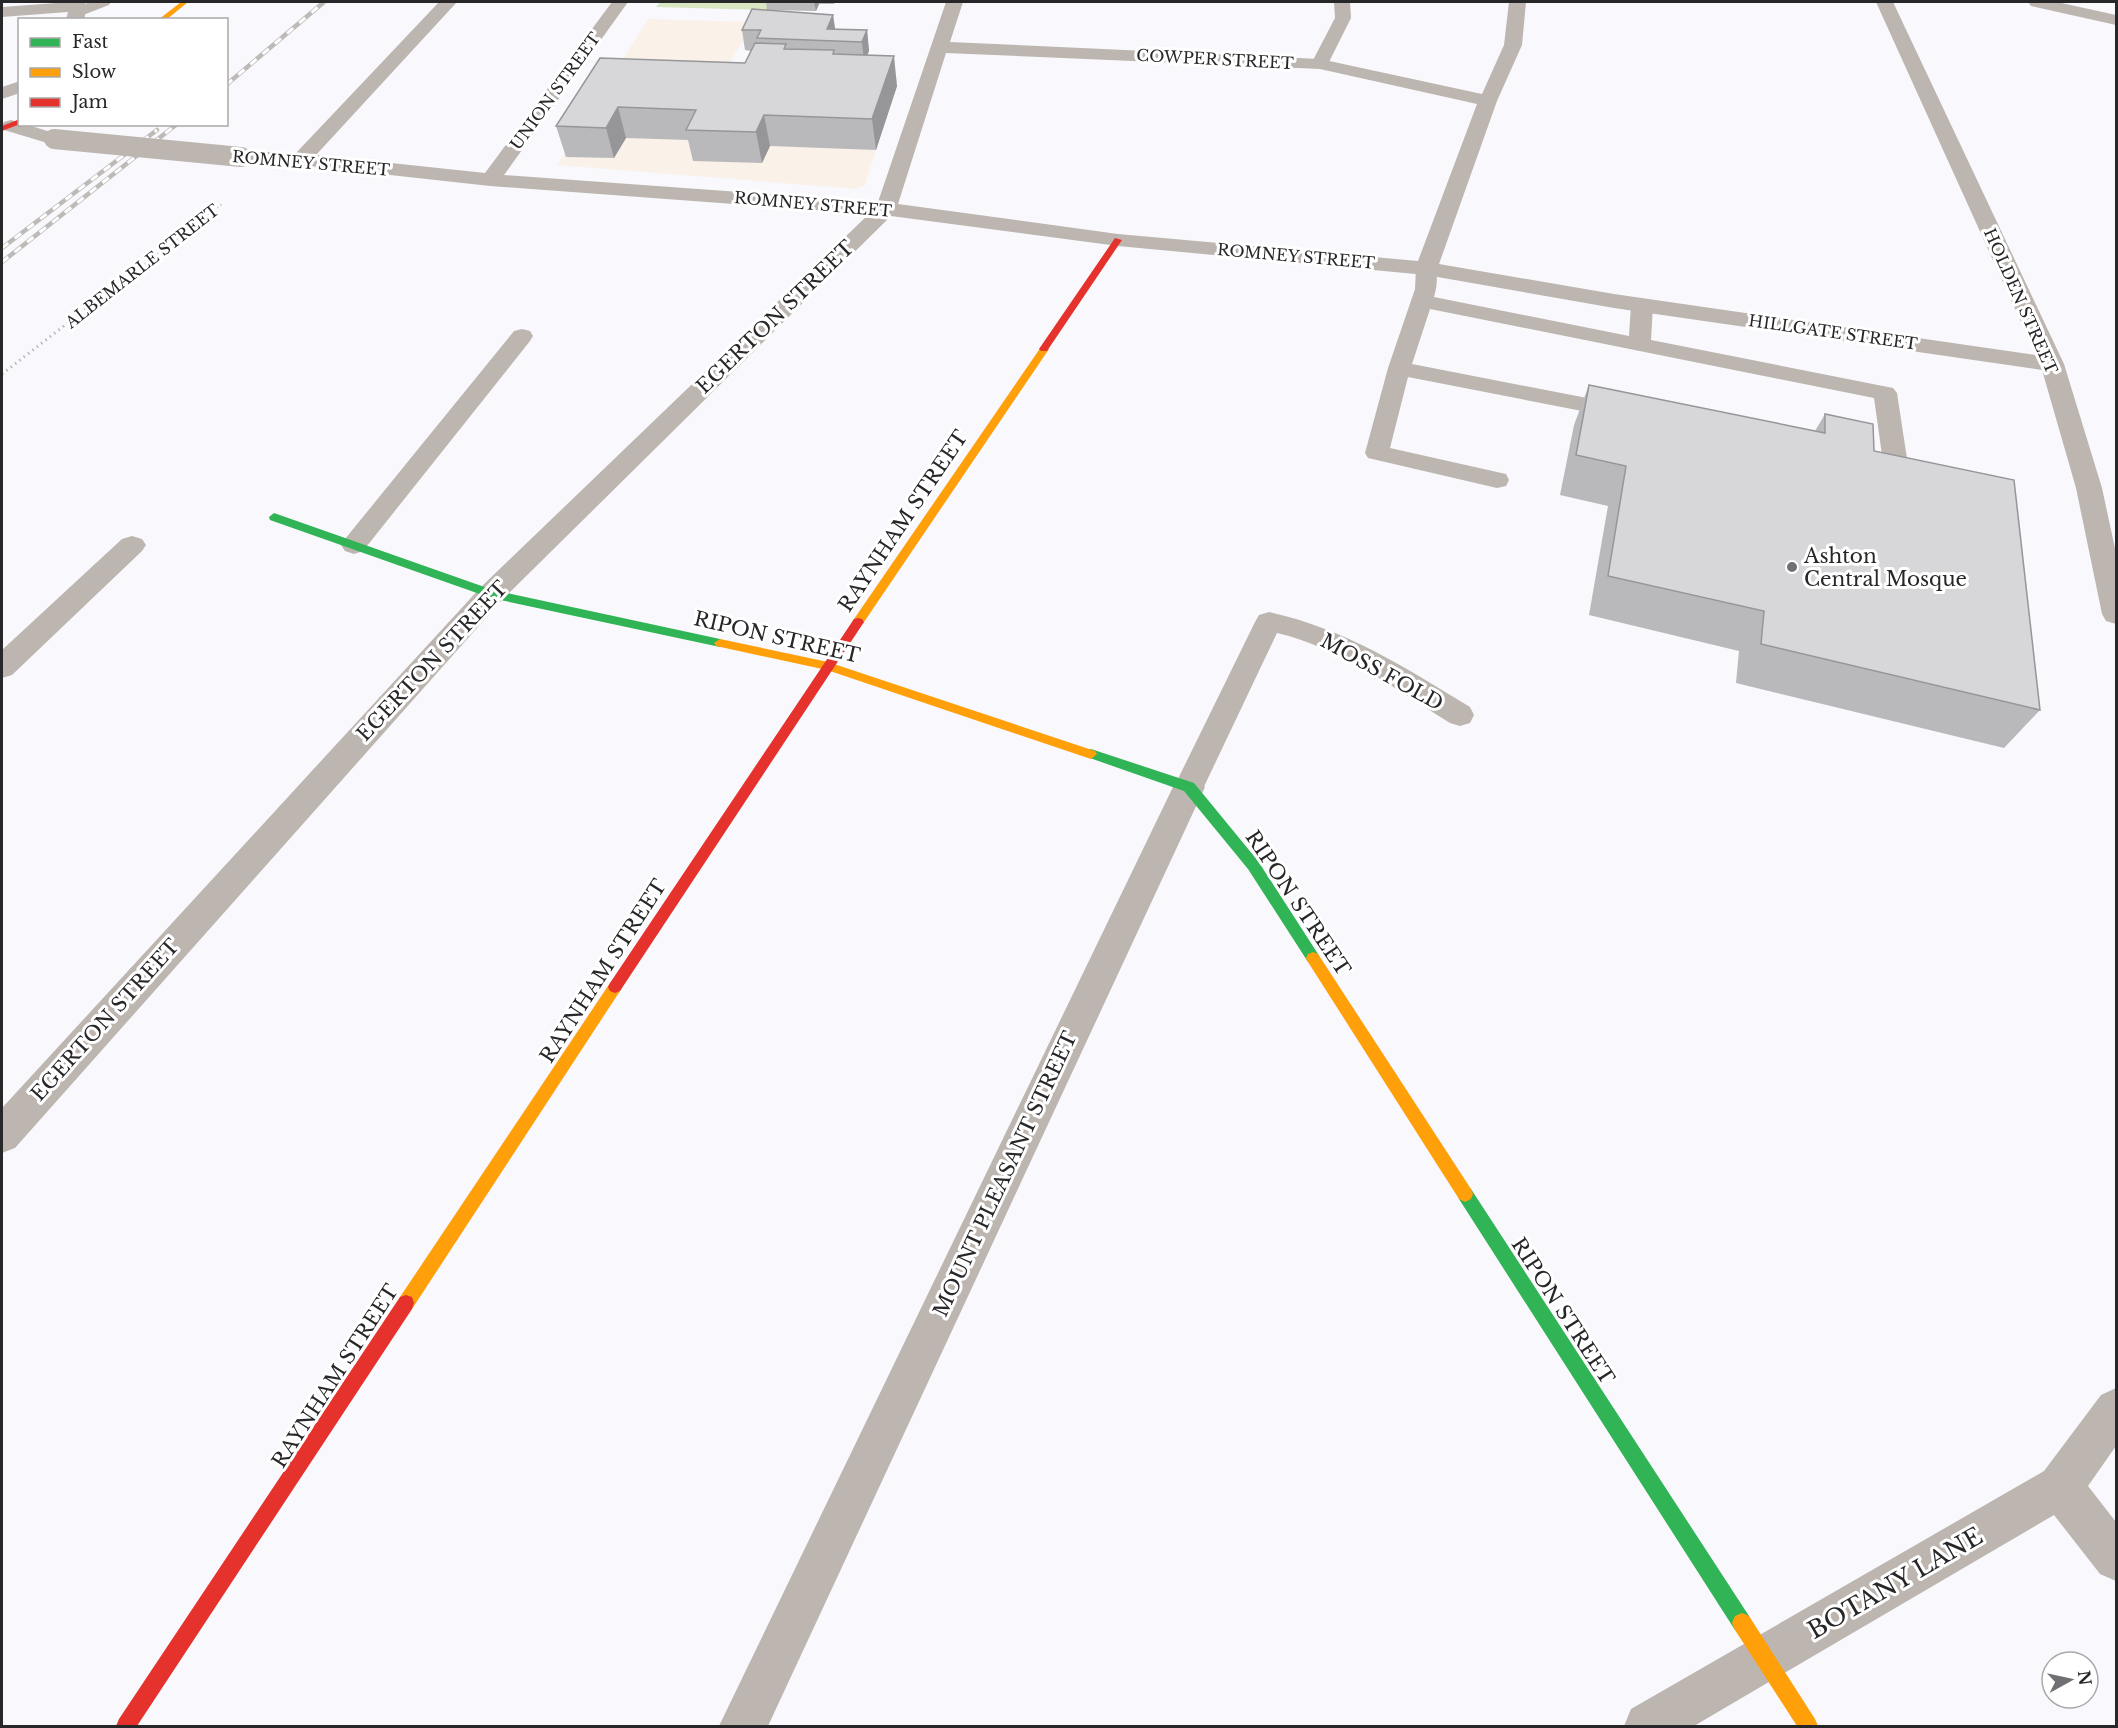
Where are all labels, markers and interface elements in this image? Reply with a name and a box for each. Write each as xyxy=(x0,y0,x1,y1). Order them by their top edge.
legend xyxy=(18,18,228,126)
street label: UNION STREET xyxy=(506,28,604,154)
text: Fast xyxy=(72,31,109,53)
street label: COWPER STREET xyxy=(1136,45,1294,73)
text: Slow xyxy=(72,61,117,83)
text: Jam xyxy=(70,91,108,113)
street label: ROMNEY STREET xyxy=(231,146,391,180)
street label: ROMNEY STREET xyxy=(733,187,893,221)
street label: ALBEMARLE STREET xyxy=(60,200,223,333)
street label: HOLDEN STREET xyxy=(1980,225,2062,377)
street label: EGERTON STREET xyxy=(691,236,859,398)
street label: ROMNEY STREET xyxy=(1216,239,1376,273)
street label: HILLGATE STREET xyxy=(1747,310,1919,354)
street label: RAYNHAM STREET xyxy=(833,426,973,616)
place label: Ashton Central Mosque xyxy=(1803,544,1967,591)
marker: Ashton Central Mosque xyxy=(1785,560,1799,574)
street label: EGERTON STREET xyxy=(352,576,512,746)
street label: RIPON STREET xyxy=(692,606,862,668)
street label: MOSS FOLD xyxy=(1317,628,1447,716)
street label: RIPON STREET xyxy=(1241,826,1355,980)
street label: RAYNHAM STREET xyxy=(535,875,671,1067)
street label: EGERTON STREET xyxy=(26,934,184,1106)
street label: MOUNT PLEASANT STREET xyxy=(928,1028,1082,1320)
street label: RIPON STREET xyxy=(1507,1233,1619,1389)
street label: RAYNHAM STREET xyxy=(267,1280,403,1472)
street label: BOTANY LANE xyxy=(1802,1521,1988,1645)
north arrow xyxy=(2040,1650,2100,1710)
text: N xyxy=(2074,1669,2096,1687)

